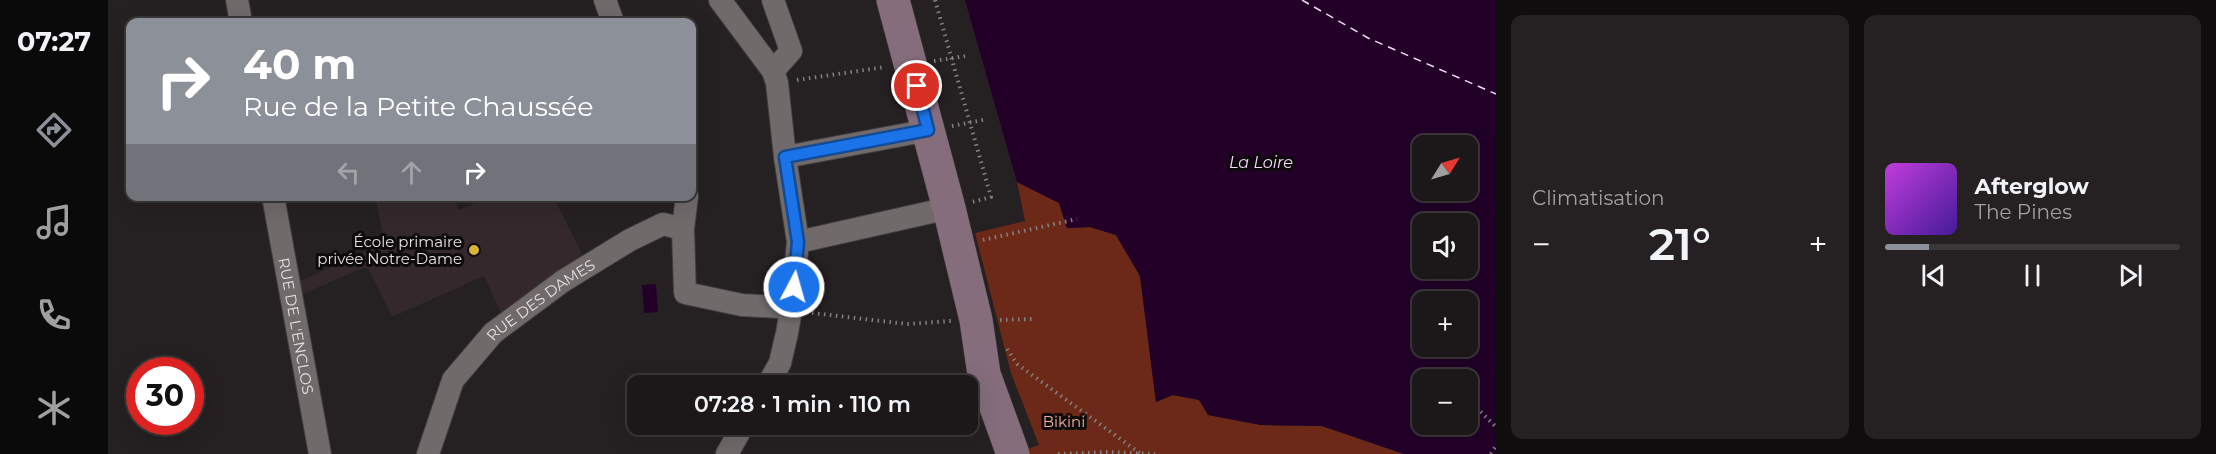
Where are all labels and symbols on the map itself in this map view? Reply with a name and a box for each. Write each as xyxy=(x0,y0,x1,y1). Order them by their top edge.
pin xyxy=(891,60,942,111)
north arrow xyxy=(1412,135,1478,201)
water label: La Loire xyxy=(1229,153,1293,172)
place label: École primaire privée Notre-Dame xyxy=(317,232,462,268)
marker: École primaire privée Notre-Dame xyxy=(467,243,481,257)
street label: RUE DES DAMES xyxy=(482,254,598,344)
position arrow xyxy=(762,255,826,319)
street label: RUE DE L'ENCLOS xyxy=(275,256,318,396)
speed limit sign: 30 xyxy=(126,357,204,435)
park label: Bikini xyxy=(1043,412,1085,431)

